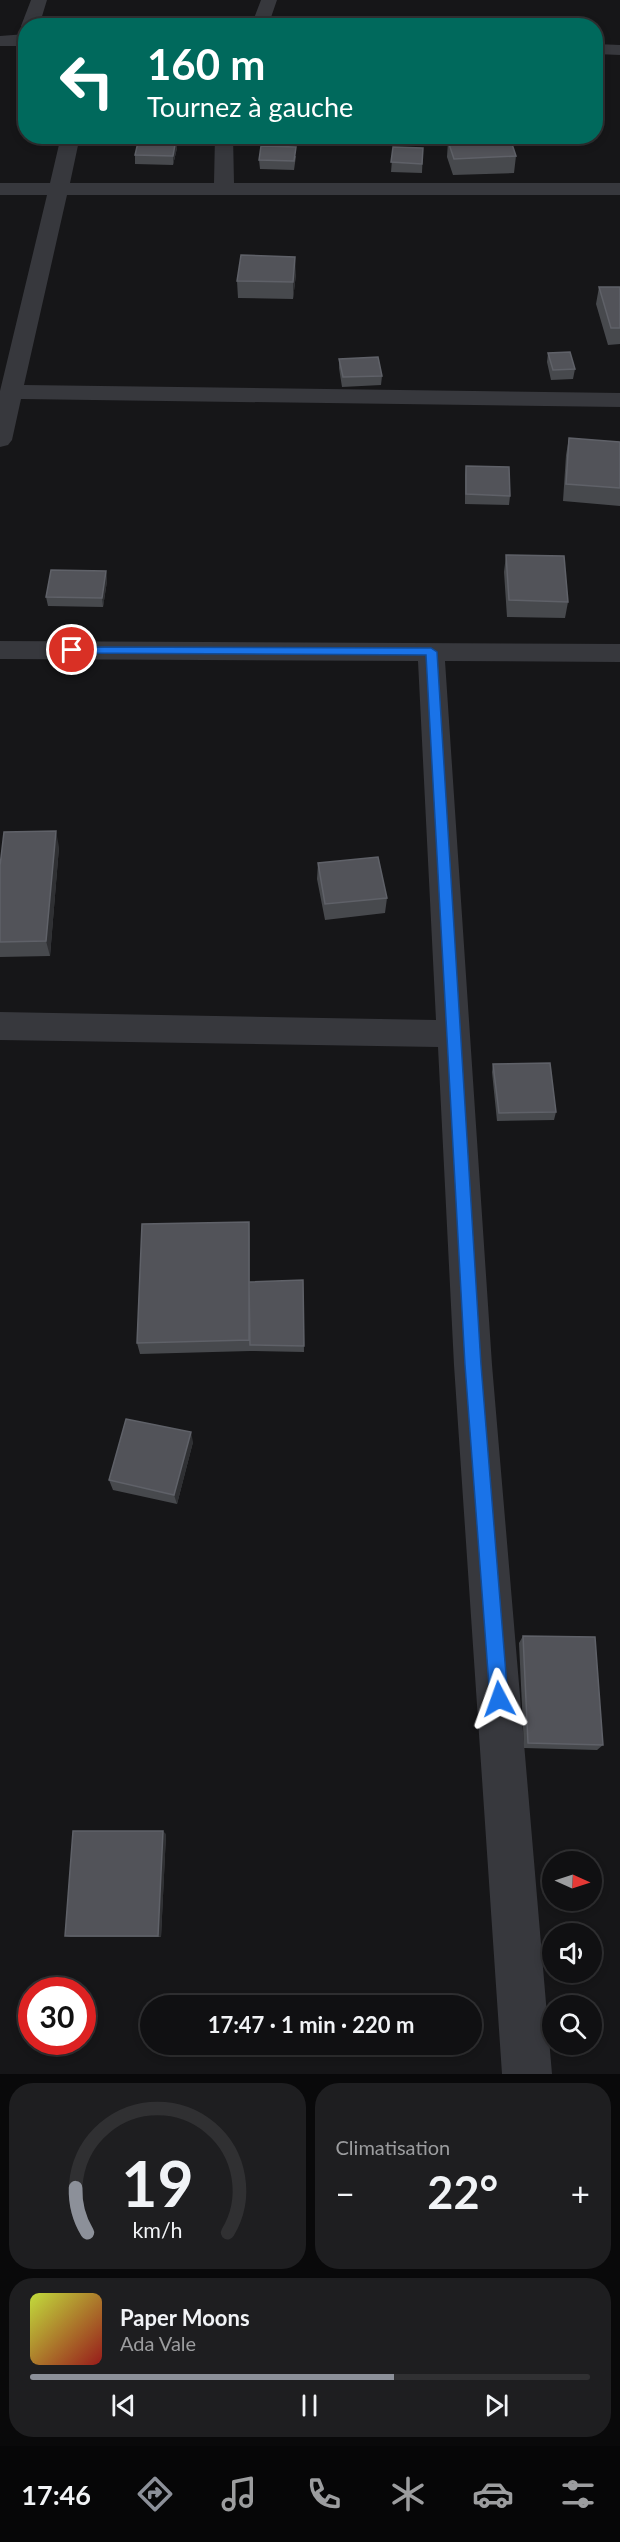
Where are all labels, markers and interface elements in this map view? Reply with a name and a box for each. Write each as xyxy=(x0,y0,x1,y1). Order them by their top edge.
text: 160 m xyxy=(147,39,265,89)
icon: left xyxy=(48,42,126,120)
text: Tournez à gauche xyxy=(147,90,353,123)
pin xyxy=(46,624,97,675)
icon: arrive xyxy=(55,633,88,666)
position arrow xyxy=(467,1667,531,1731)
north arrow xyxy=(542,1851,602,1911)
map controls xyxy=(542,1851,602,2055)
button: sound xyxy=(542,1923,602,1983)
speed limit sign: 30 xyxy=(18,1977,96,2055)
button: search xyxy=(542,1995,602,2055)
text: 17:47 · 1 min · 220 m xyxy=(208,2011,414,2038)
text: Climatisation xyxy=(336,2135,450,2159)
text: 19 xyxy=(121,2145,193,2220)
text: 22° xyxy=(427,2165,498,2219)
text: − xyxy=(336,2173,355,2213)
text: + xyxy=(571,2173,590,2213)
text: km/h xyxy=(132,2217,182,2243)
text: Paper Moons xyxy=(120,2304,250,2331)
text: Ada Vale xyxy=(120,2331,196,2355)
icon: previous xyxy=(107,2389,140,2422)
icon: pause xyxy=(293,2389,326,2422)
icon: next xyxy=(480,2389,513,2422)
icon: directions xyxy=(134,2473,176,2515)
icon: music xyxy=(218,2473,260,2515)
icon: phone xyxy=(303,2473,345,2515)
icon: climate xyxy=(387,2473,429,2515)
icon: car xyxy=(472,2473,514,2515)
icon: filters xyxy=(557,2473,599,2515)
text: 17:46 xyxy=(21,2478,91,2511)

